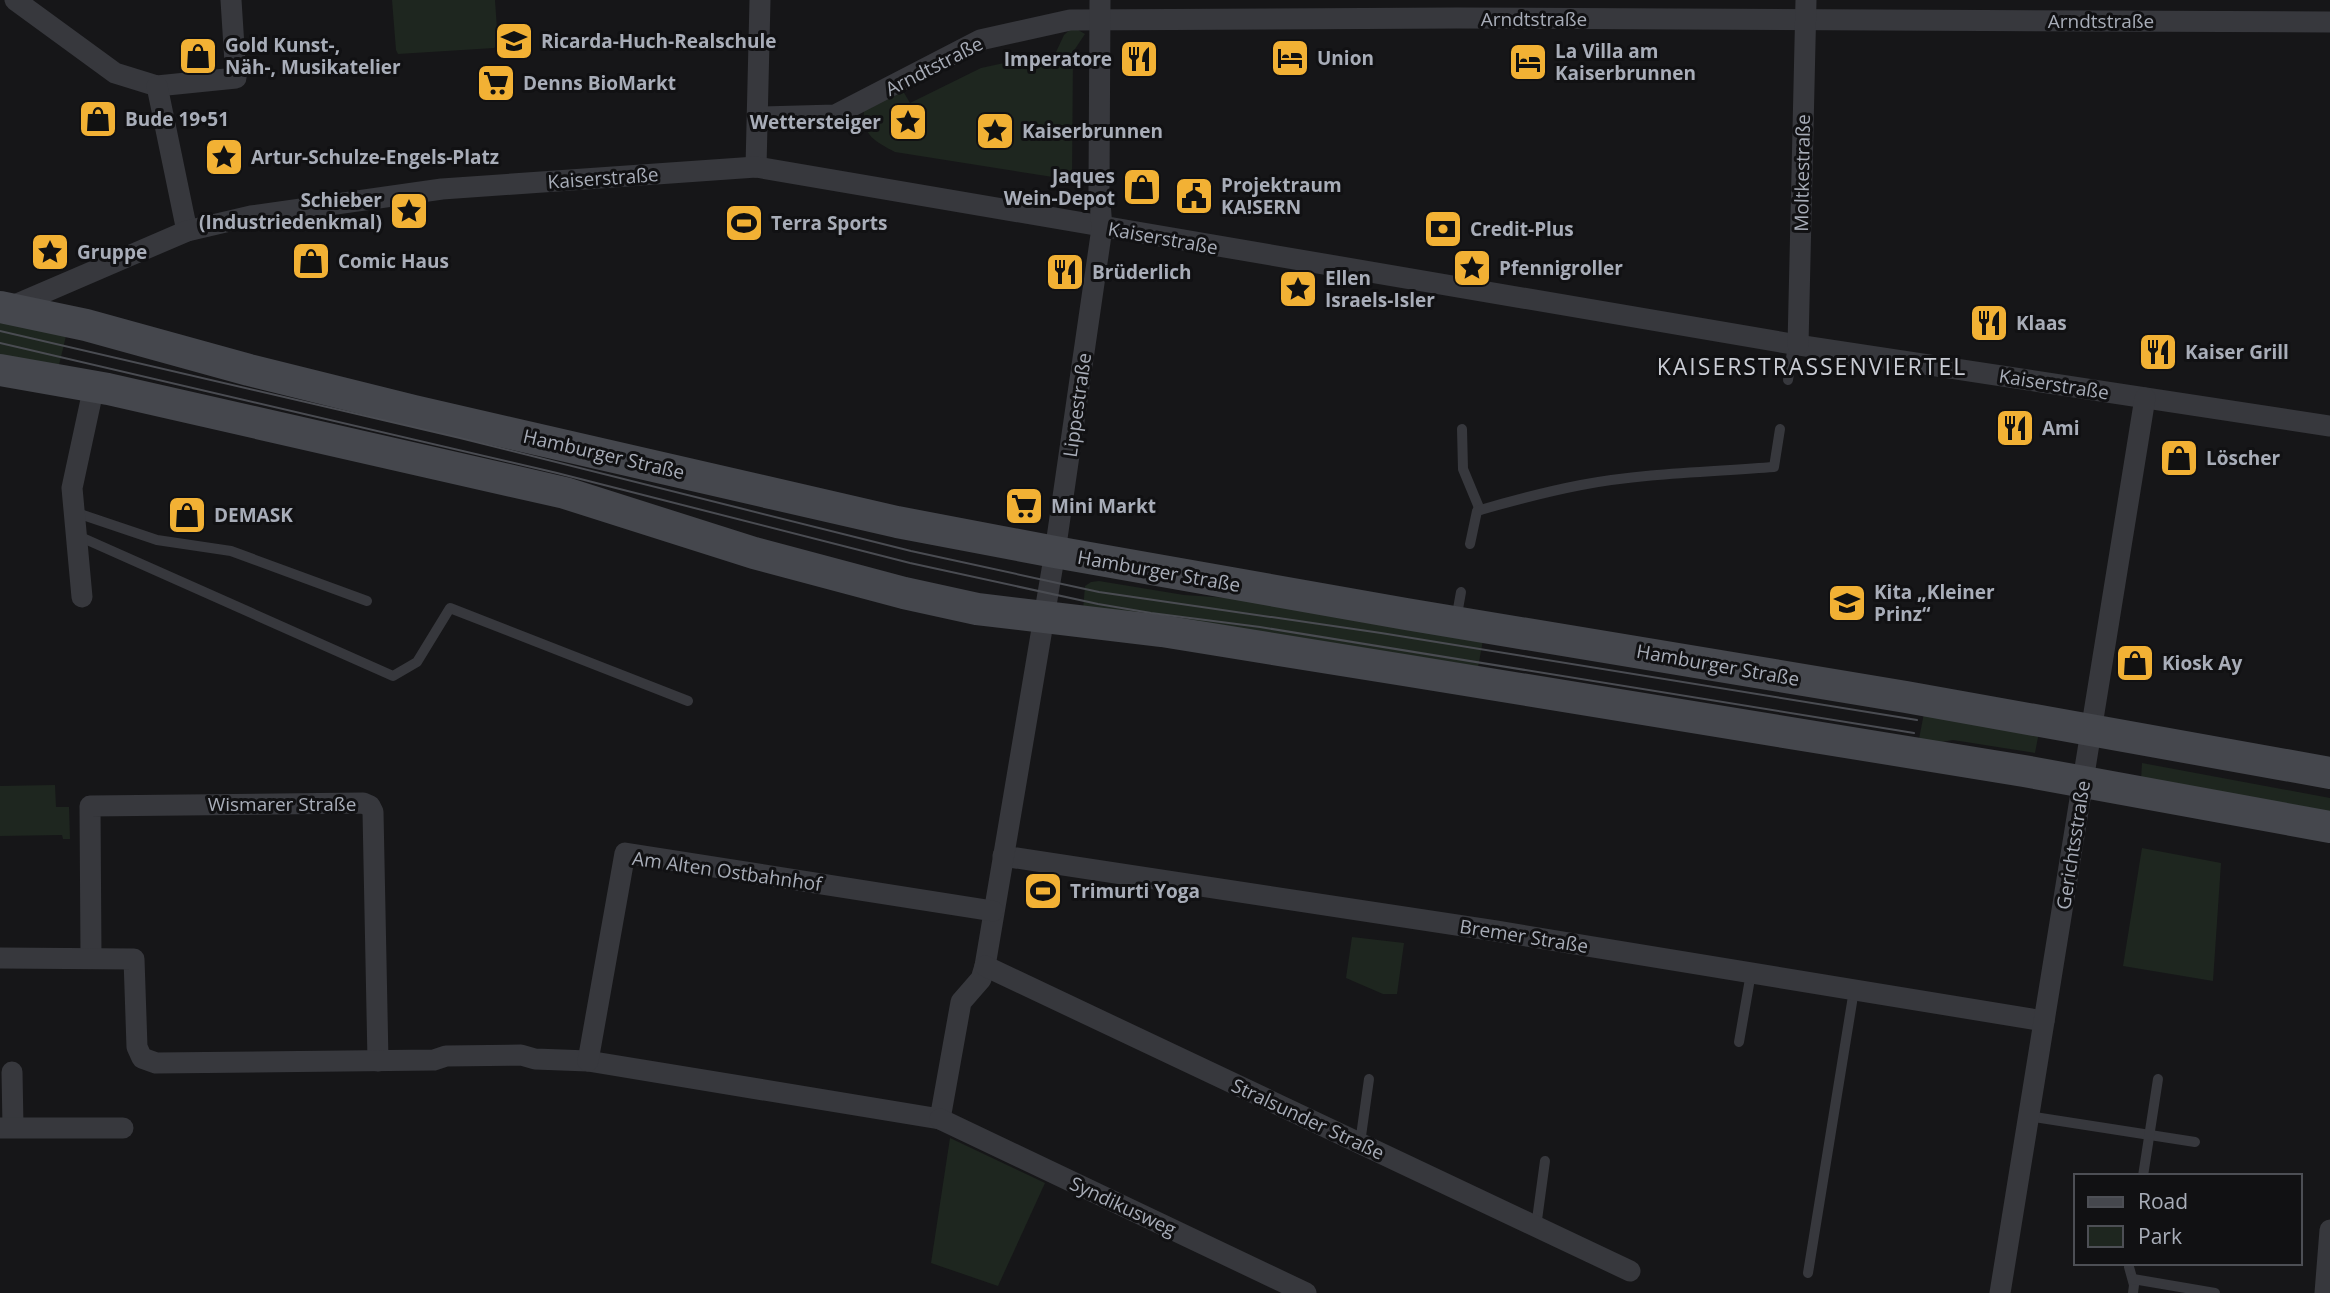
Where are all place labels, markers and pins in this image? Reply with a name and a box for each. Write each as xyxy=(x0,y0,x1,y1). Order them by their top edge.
school or university icon: Ricarda-Huch-Realschule xyxy=(493,20,535,62)
place label: Ricarda-Huch-Realschule xyxy=(541,28,776,54)
place label: Gold Kunst-, Näh-, Musikatelier xyxy=(225,32,401,80)
shop icon: Gold Kunst-, Näh-, Musikatelier xyxy=(177,35,219,77)
hotel icon: Union xyxy=(1269,37,1311,79)
restaurant icon: Imperatore xyxy=(1118,38,1160,80)
place label: La Villa am Kaiserbrunnen xyxy=(1555,38,1696,86)
hotel icon: La Villa am Kaiserbrunnen xyxy=(1507,41,1549,83)
place label: Union xyxy=(1317,45,1374,71)
place label: Imperatore xyxy=(1004,46,1112,72)
supermarket icon: Denns BioMarkt xyxy=(475,62,517,104)
place label: Denns BioMarkt xyxy=(523,70,676,96)
shop icon: Bude 19•51 xyxy=(77,98,119,140)
place icon: Wettersteiger xyxy=(887,101,929,143)
place label: Bude 19•51 xyxy=(125,106,229,132)
place label: Wettersteiger xyxy=(750,109,881,135)
place icon: Kaiserbrunnen xyxy=(974,110,1016,152)
place label: Kaiserbrunnen xyxy=(1022,118,1163,144)
place icon: Artur-Schulze-Engels-Platz xyxy=(203,136,245,178)
place label: Artur-Schulze-Engels-Platz xyxy=(251,144,499,170)
place label: Jaques Wein-Depot xyxy=(1004,163,1115,211)
shop icon: Jaques Wein-Depot xyxy=(1121,166,1163,208)
place label: Projektraum KA!SERN xyxy=(1221,172,1342,220)
public building icon: Projektraum KA!SERN xyxy=(1173,175,1215,217)
place label: Schieber (Industriedenkmal) xyxy=(199,187,382,235)
place icon: Schieber (Industriedenkmal) xyxy=(388,190,430,232)
sports icon: Terra Sports xyxy=(723,202,765,244)
bank icon: Credit-Plus xyxy=(1422,208,1464,250)
place label: Terra Sports xyxy=(771,210,887,236)
place label: Credit-Plus xyxy=(1470,216,1574,242)
place icon: Gruppe xyxy=(29,231,71,273)
place label: Gruppe xyxy=(77,239,147,265)
shop icon: Comic Haus xyxy=(290,240,332,282)
place icon: Pfennigroller xyxy=(1451,247,1493,289)
place label: Comic Haus xyxy=(338,248,449,274)
restaurant icon: Brüderlich xyxy=(1044,251,1086,293)
place label: Pfennigroller xyxy=(1499,255,1623,281)
place label: Brüderlich xyxy=(1092,259,1192,285)
place label: Ellen Israels-Isler xyxy=(1325,265,1435,313)
place icon: Ellen Israels-Isler xyxy=(1277,268,1319,310)
restaurant icon: Klaas xyxy=(1968,302,2010,344)
place label: Klaas xyxy=(2016,310,2067,336)
restaurant icon: Kaiser Grill xyxy=(2137,331,2179,373)
place label: Kaiser Grill xyxy=(2185,339,2289,365)
restaurant icon: Ami xyxy=(1994,407,2036,449)
place label: Ami xyxy=(2042,415,2080,441)
shop icon: Löscher xyxy=(2158,437,2200,479)
place label: Löscher xyxy=(2206,445,2280,471)
supermarket icon: Mini Markt xyxy=(1003,485,1045,527)
place label: Mini Markt xyxy=(1051,493,1156,519)
shop icon: DEMASK xyxy=(166,494,208,536)
place label: DEMASK xyxy=(214,502,293,528)
place label: Kita „Kleiner Prinz“ xyxy=(1874,579,1995,627)
school or university icon: Kita „Kleiner Prinz“ xyxy=(1826,582,1868,624)
shop icon: Kiosk Ay xyxy=(2114,642,2156,684)
place label: Kiosk Ay xyxy=(2162,650,2242,676)
sports icon: Trimurti Yoga xyxy=(1022,870,1064,912)
place label: Trimurti Yoga xyxy=(1070,878,1200,904)

